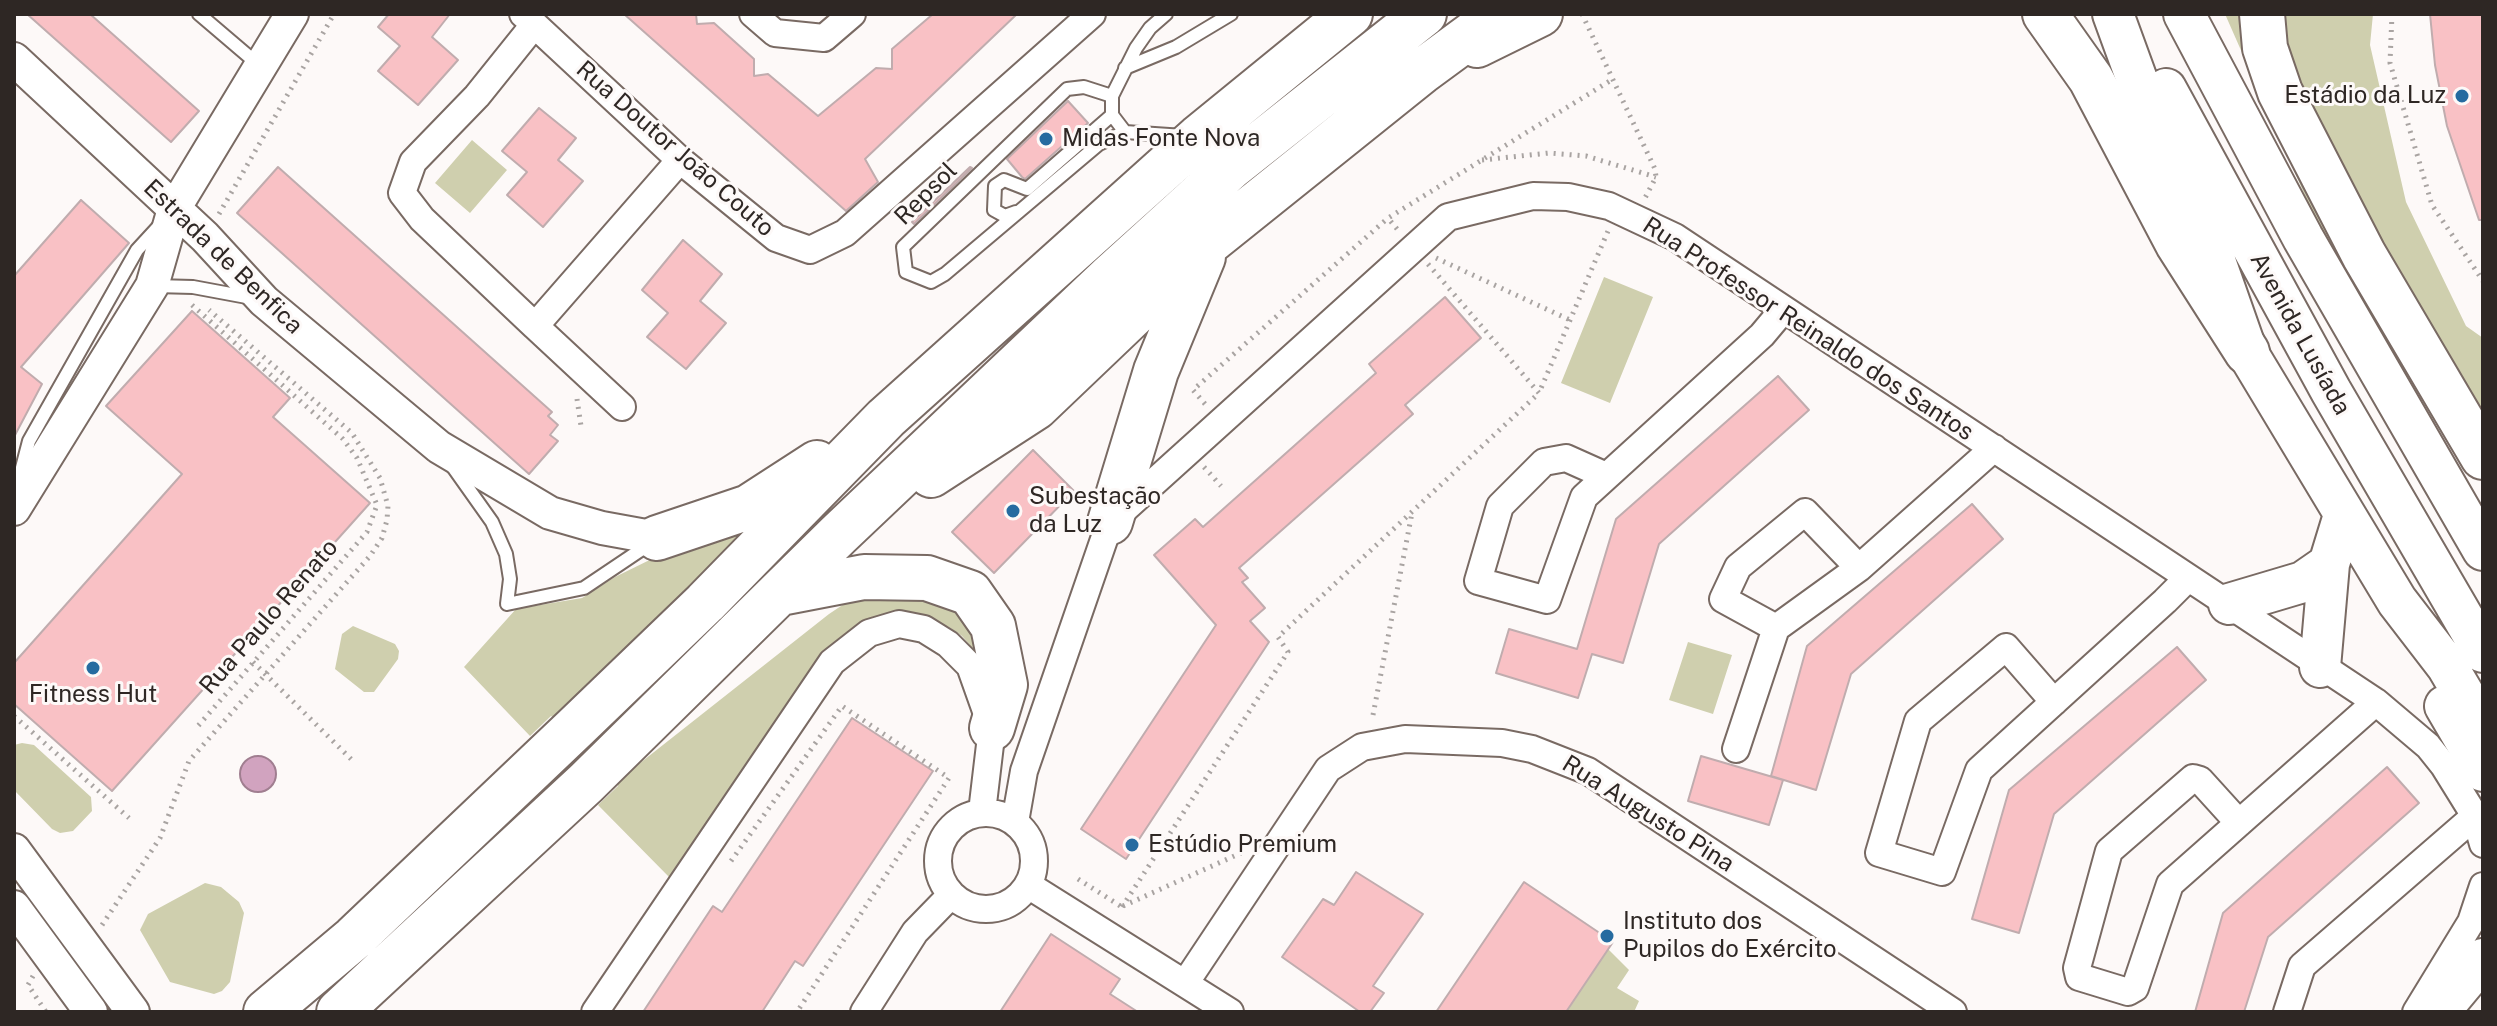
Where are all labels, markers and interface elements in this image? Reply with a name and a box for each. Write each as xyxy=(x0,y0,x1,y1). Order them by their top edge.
street label: Rua Doutor João Couto xyxy=(570,55,780,243)
place label: Estádio da Luz xyxy=(2284,82,2446,110)
marker: Estádio da Luz xyxy=(2453,87,2471,105)
place label: Midas Fonte Nova xyxy=(1062,125,1260,153)
marker: Midas Fonte Nova xyxy=(1037,130,1055,148)
street label: Repsol xyxy=(889,157,963,231)
street label: Estrada de Benfica xyxy=(137,174,309,340)
street label: Rua Professor Reinaldo dos Santos xyxy=(1637,211,1979,447)
street label: Avenida Lusíada xyxy=(2244,248,2356,420)
place label: Subestação da Luz xyxy=(1029,483,1161,539)
marker: Subestação da Luz xyxy=(1004,502,1022,520)
street label: Rua Paulo Renato xyxy=(194,534,344,700)
marker: Fitness Hut xyxy=(84,659,102,677)
place label: Fitness Hut xyxy=(29,681,157,709)
street label: Rua Augusto Pina xyxy=(1557,750,1739,878)
place label: Estúdio Premium xyxy=(1148,831,1337,859)
marker: Estúdio Premium xyxy=(1123,836,1141,854)
place label: Instituto dos Pupilos do Exército xyxy=(1623,908,1836,964)
marker: Instituto dos Pupilos do Exército xyxy=(1598,927,1616,945)

